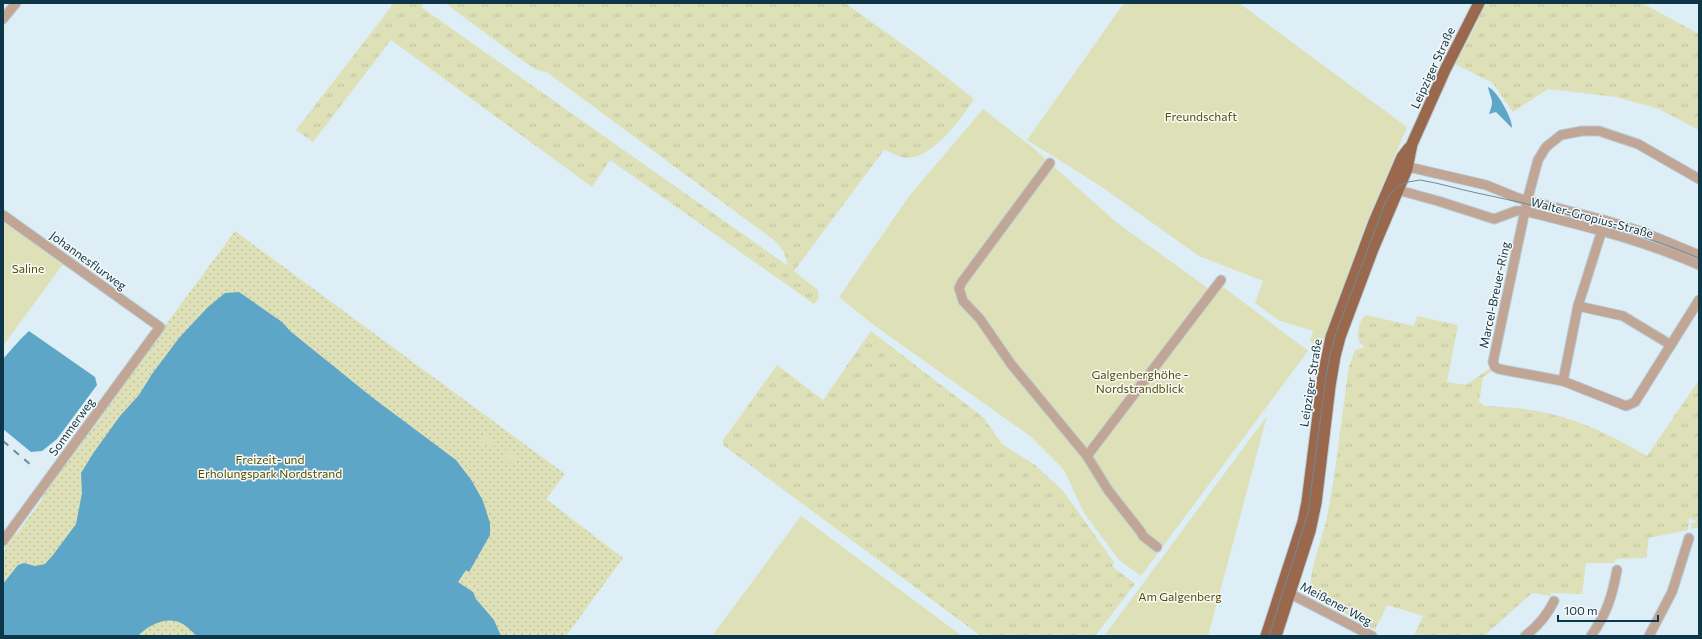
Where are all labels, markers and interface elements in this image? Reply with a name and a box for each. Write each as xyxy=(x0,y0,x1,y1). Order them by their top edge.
street label: Leipziger Straße xyxy=(1407,24,1457,111)
park label: Freundschaft xyxy=(1165,109,1237,123)
street label: Walter-Gropius-Straße xyxy=(1529,194,1655,240)
street label: Johannesflurweg xyxy=(47,228,130,294)
street label: Marcel-Breuer-Ring xyxy=(1476,240,1512,349)
park label: Saline xyxy=(12,261,44,275)
street label: Leipziger Straße xyxy=(1296,338,1324,428)
park label: Galgenberghöhe - Nordstrandblick xyxy=(1091,367,1189,395)
street label: Sommerweg xyxy=(45,394,97,458)
park label: Freizeit- und Erholungspark Nordstrand xyxy=(198,452,342,480)
street label: Meißener Weg xyxy=(1298,578,1375,628)
park label: Am Galgenberg xyxy=(1138,589,1222,603)
scale bar xyxy=(1558,597,1658,623)
text: 100 m xyxy=(1564,603,1598,617)

